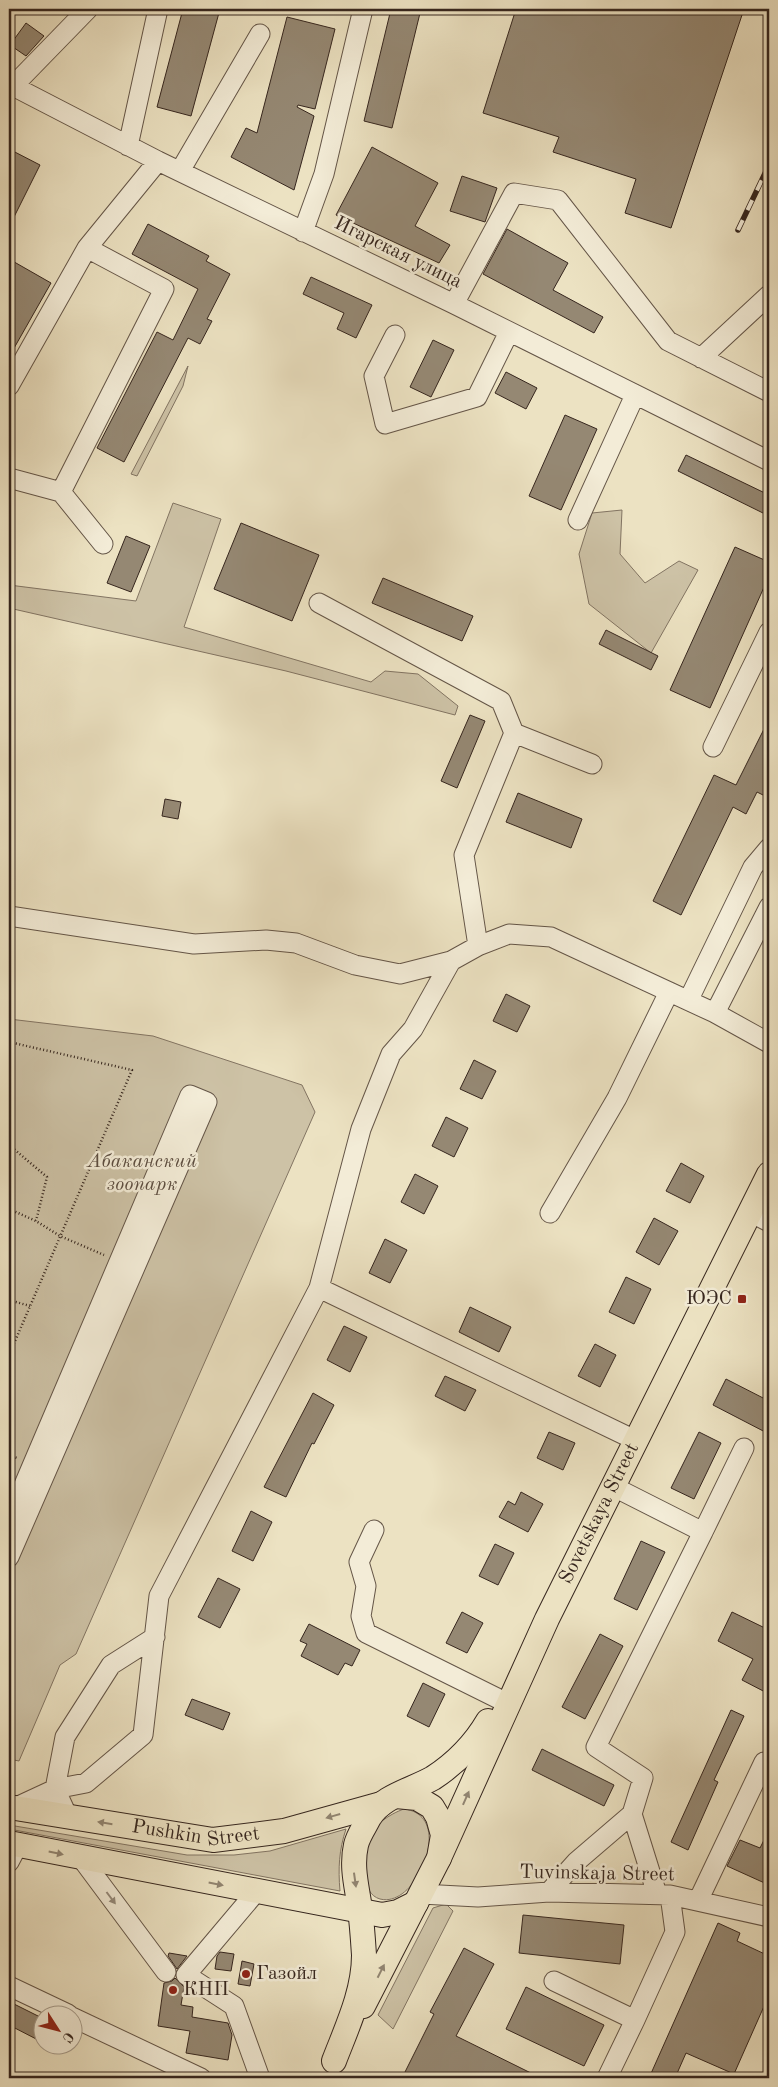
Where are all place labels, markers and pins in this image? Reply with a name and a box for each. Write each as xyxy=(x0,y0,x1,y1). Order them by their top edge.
place label: ЮЭС xyxy=(686,1289,732,1309)
marker: ЮЭС xyxy=(736,1293,748,1305)
place label: Газойл xyxy=(256,1964,317,1984)
marker: Газойл xyxy=(240,1968,252,1980)
place label: КНП xyxy=(183,1980,229,2000)
marker: КНП xyxy=(167,1984,179,1996)

